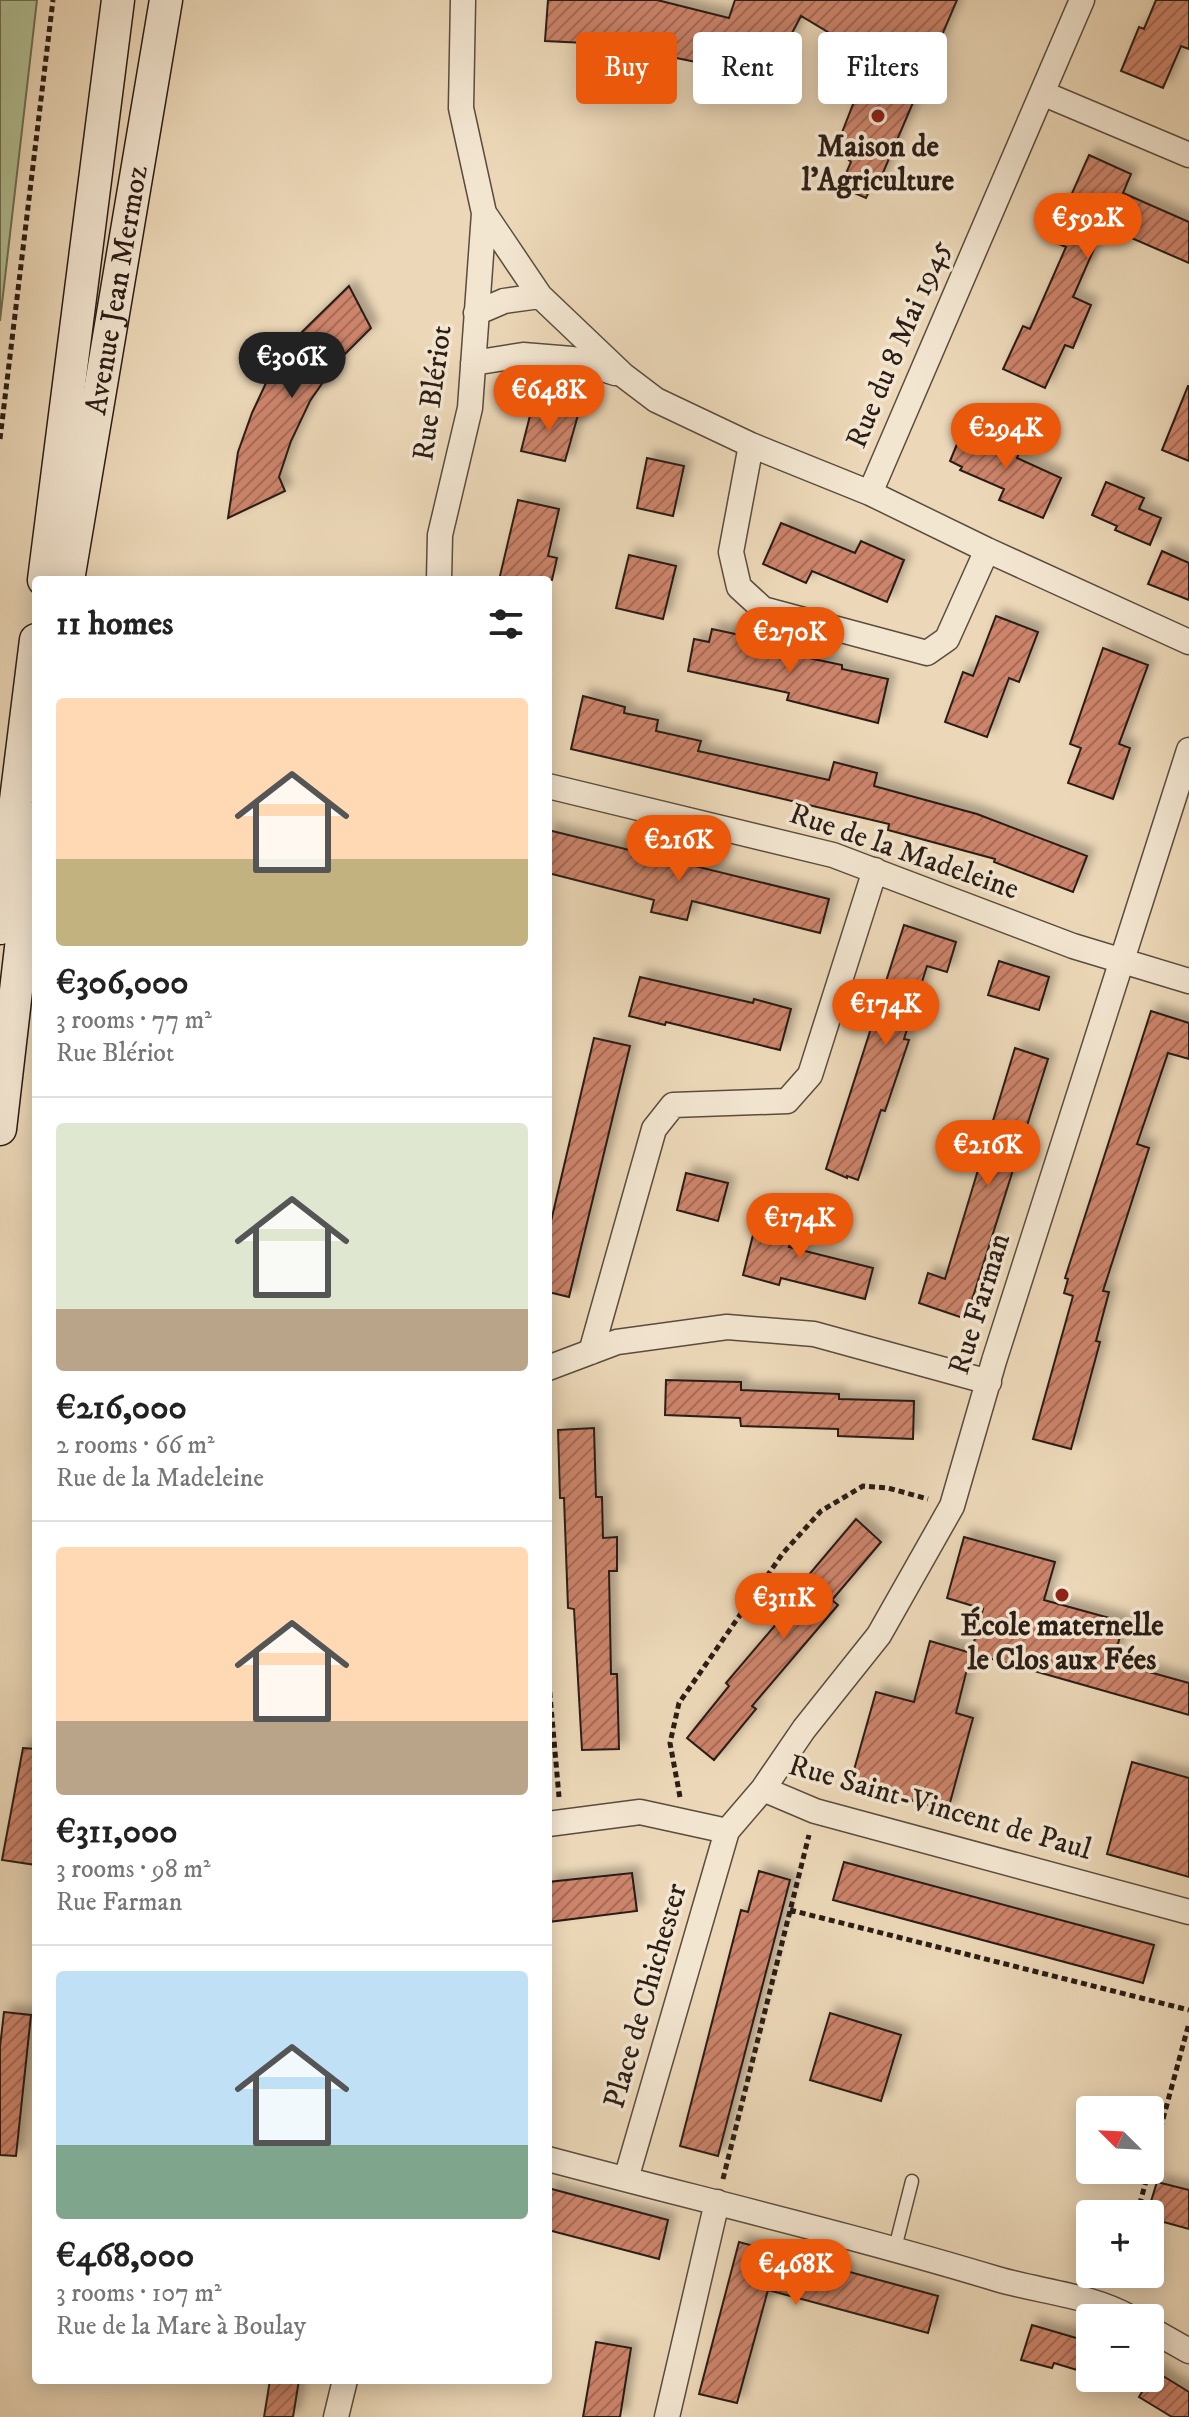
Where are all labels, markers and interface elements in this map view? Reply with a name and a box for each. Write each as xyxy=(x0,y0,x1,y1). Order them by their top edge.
chip: Buy xyxy=(576,32,677,104)
chip: Rent xyxy=(693,32,802,104)
chip: Filters xyxy=(818,32,947,104)
marker: Maison de l'Agriculture xyxy=(869,107,887,125)
place label: Maison de l'Agriculture xyxy=(801,129,955,200)
street label: Avenue Jean Mermoz xyxy=(78,163,156,418)
pin: €592K xyxy=(1032,193,1144,261)
text: €592K xyxy=(1052,202,1124,235)
street label: Rue du 8 Mai 1945 xyxy=(838,234,960,454)
street label: Rue Blériot xyxy=(405,323,461,463)
pin: €306K xyxy=(236,332,348,400)
text: €306K xyxy=(257,341,327,374)
pin: €648K xyxy=(493,365,605,433)
text: €648K xyxy=(511,374,587,407)
pin: €294K xyxy=(950,403,1062,471)
text: €294K xyxy=(969,412,1043,445)
icon: filters xyxy=(484,602,528,646)
text: 11 homes xyxy=(56,603,173,645)
pin: €270K xyxy=(734,607,846,675)
text: €270K xyxy=(753,616,827,649)
icon: home xyxy=(220,750,364,894)
street label: Rue de la Madeleine xyxy=(785,795,1023,909)
pin: €216K xyxy=(623,815,735,883)
text: €216K xyxy=(644,824,714,857)
text: €306,000 xyxy=(56,962,189,1004)
pin: €174K xyxy=(830,979,942,1047)
text: €174K xyxy=(850,988,922,1021)
text: 3 rooms · 77 m² xyxy=(56,1004,212,1037)
text: Rue Blériot xyxy=(56,1037,174,1070)
pin: €216K xyxy=(932,1120,1044,1188)
text: €216K xyxy=(953,1129,1023,1162)
icon: home xyxy=(220,1175,364,1319)
pin: €174K xyxy=(744,1193,856,1261)
text: €174K xyxy=(764,1202,836,1235)
street label: Rue Farman xyxy=(941,1229,1019,1379)
text: €216,000 xyxy=(56,1387,187,1429)
text: 2 rooms · 66 m² xyxy=(56,1429,215,1462)
text: Rue de la Madeleine xyxy=(56,1462,264,1495)
pin: €311K xyxy=(728,1573,840,1641)
text: €311K xyxy=(753,1582,815,1615)
marker: École maternelle le Clos aux Fées xyxy=(1053,1586,1071,1604)
icon: home xyxy=(220,1599,364,1743)
place label: École maternelle le Clos aux Fées xyxy=(960,1606,1164,1679)
street label: Rue Saint-Vincent de Paul xyxy=(784,1747,1096,1869)
text: €311,000 xyxy=(56,1811,178,1853)
text: 3 rooms · 98 m² xyxy=(56,1853,211,1886)
street label: Place de Chichester xyxy=(596,1879,696,2113)
text: Rue Farman xyxy=(56,1886,182,1919)
icon: home xyxy=(220,2023,364,2167)
north arrow xyxy=(1076,2096,1164,2184)
map controls xyxy=(1076,2096,1164,2392)
button: + xyxy=(1076,2200,1164,2288)
text: €468,000 xyxy=(56,2235,194,2277)
pin: €468K xyxy=(740,2239,852,2307)
text: €468K xyxy=(758,2248,834,2281)
text: 3 rooms · 107 m² xyxy=(56,2277,222,2310)
button: − xyxy=(1076,2304,1164,2392)
text: Rue de la Mare à Boulay xyxy=(56,2310,306,2343)

